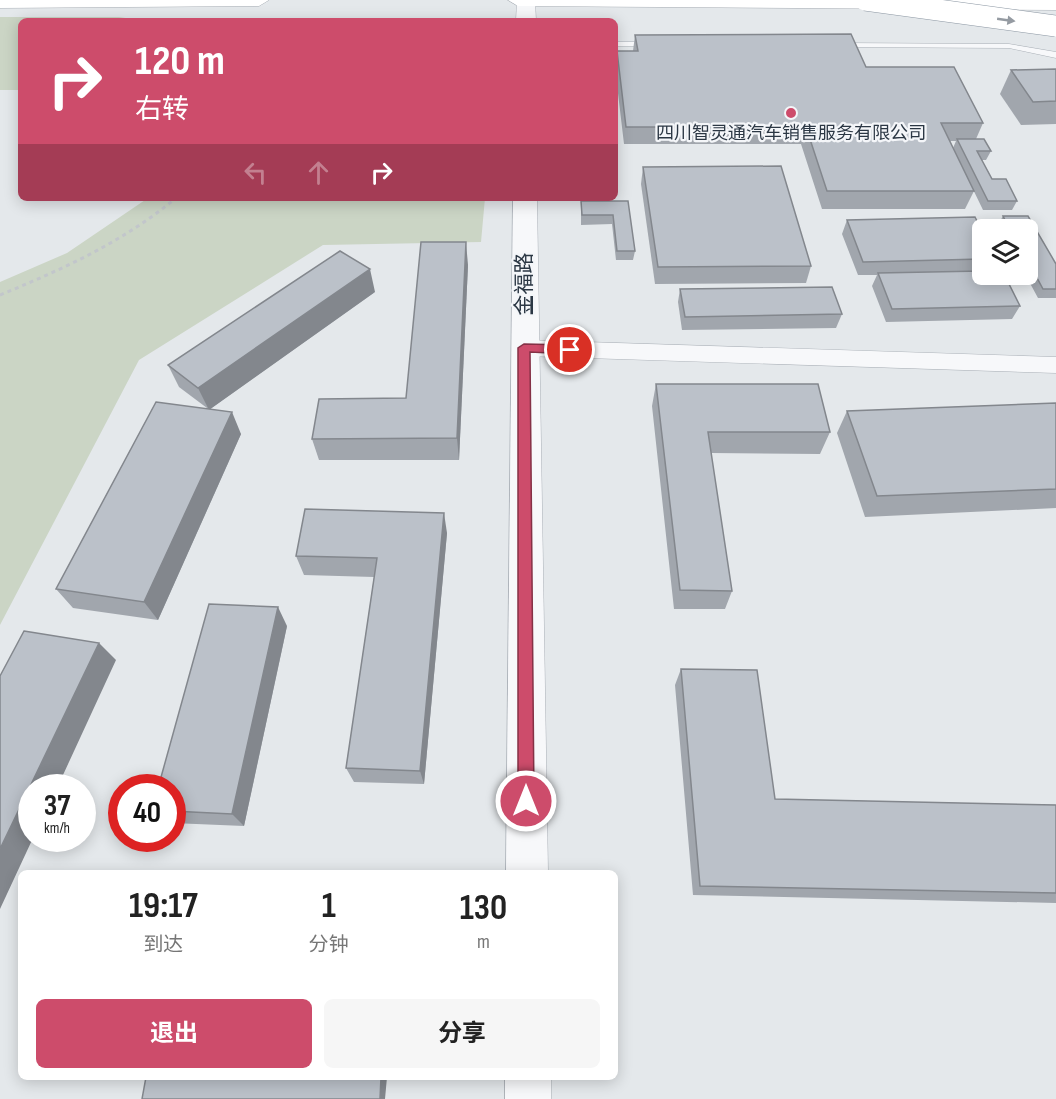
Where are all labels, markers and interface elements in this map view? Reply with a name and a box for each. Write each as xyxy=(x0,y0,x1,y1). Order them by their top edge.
one-way arrow xyxy=(997,15,1016,24)
text: 120 m xyxy=(135,36,225,87)
icon: right xyxy=(36,42,114,120)
text: 右转 xyxy=(135,94,189,126)
marker: 四川智灵通汽车销售服务有限公司 xyxy=(784,106,798,120)
place label: 四川智灵通汽车销售服务有限公司 xyxy=(656,123,926,144)
icon: left xyxy=(239,156,272,189)
icon: ahead xyxy=(302,156,335,189)
icon: right xyxy=(365,156,398,189)
map controls xyxy=(972,219,1038,285)
button: layers xyxy=(972,219,1038,285)
street label: 金福路 xyxy=(512,253,537,316)
pin xyxy=(544,324,595,375)
icon: arrive xyxy=(553,333,586,366)
position arrow xyxy=(494,769,558,833)
speed limit sign: 40 xyxy=(108,774,186,852)
text: 37 xyxy=(44,788,70,824)
text: km/h xyxy=(44,819,70,838)
text: 19:17 xyxy=(129,885,198,928)
text: 1 xyxy=(322,885,336,928)
text: 130 xyxy=(460,887,507,930)
text: m xyxy=(477,930,490,954)
text: 到达 xyxy=(143,933,183,957)
text: 分钟 xyxy=(309,933,349,957)
button: 退出 xyxy=(36,999,312,1068)
button: 分享 xyxy=(324,999,600,1068)

